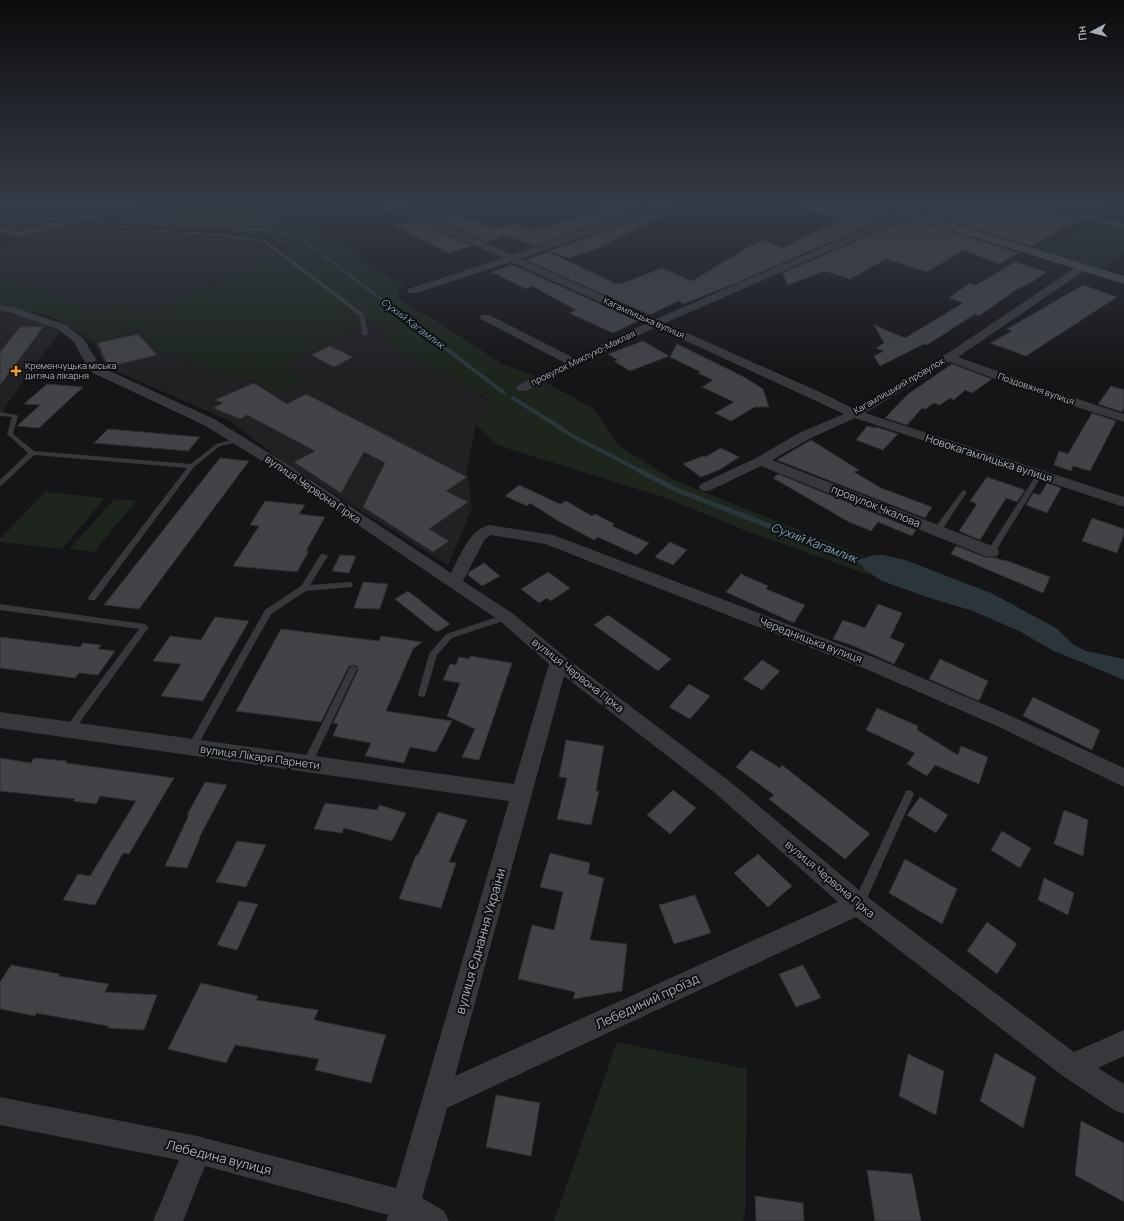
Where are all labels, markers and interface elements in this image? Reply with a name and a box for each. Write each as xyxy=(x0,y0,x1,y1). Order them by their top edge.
north arrow xyxy=(1072,12,1112,52)
text: Пн xyxy=(1073,25,1090,42)
street label: Кагамлицька вулиця xyxy=(601,294,687,341)
water label: Сухий Кагамлик xyxy=(378,295,449,353)
street label: провулок Миклухо-Маклая xyxy=(528,327,637,389)
street label: Кагамлицький провулок xyxy=(851,354,947,417)
place label: Кременчуцька міська дитяча лікарня xyxy=(25,359,116,382)
marker: Кременчуцька міська дитяча лікарня xyxy=(10,365,22,377)
street label: Поздовжня вулиця xyxy=(996,369,1076,408)
street label: Новокагамлицька вулиця xyxy=(924,430,1055,485)
street label: вулиця Червона Гірка xyxy=(262,451,364,526)
street label: провулок Чкалова xyxy=(829,481,923,530)
water label: Сухий Кагамлик xyxy=(769,518,862,568)
street label: Чередницька вулиця xyxy=(758,613,865,666)
street label: вулиця Червона Гірка xyxy=(529,634,627,715)
street label: вулиця Лікаря Парнети xyxy=(199,741,321,772)
street label: вулиця Червона Гірка xyxy=(782,837,878,921)
street label: вулиця Єднання України xyxy=(451,866,509,1016)
street label: Лебединий проїзд xyxy=(592,969,702,1033)
street label: Лебедина вулиця xyxy=(164,1135,274,1179)

